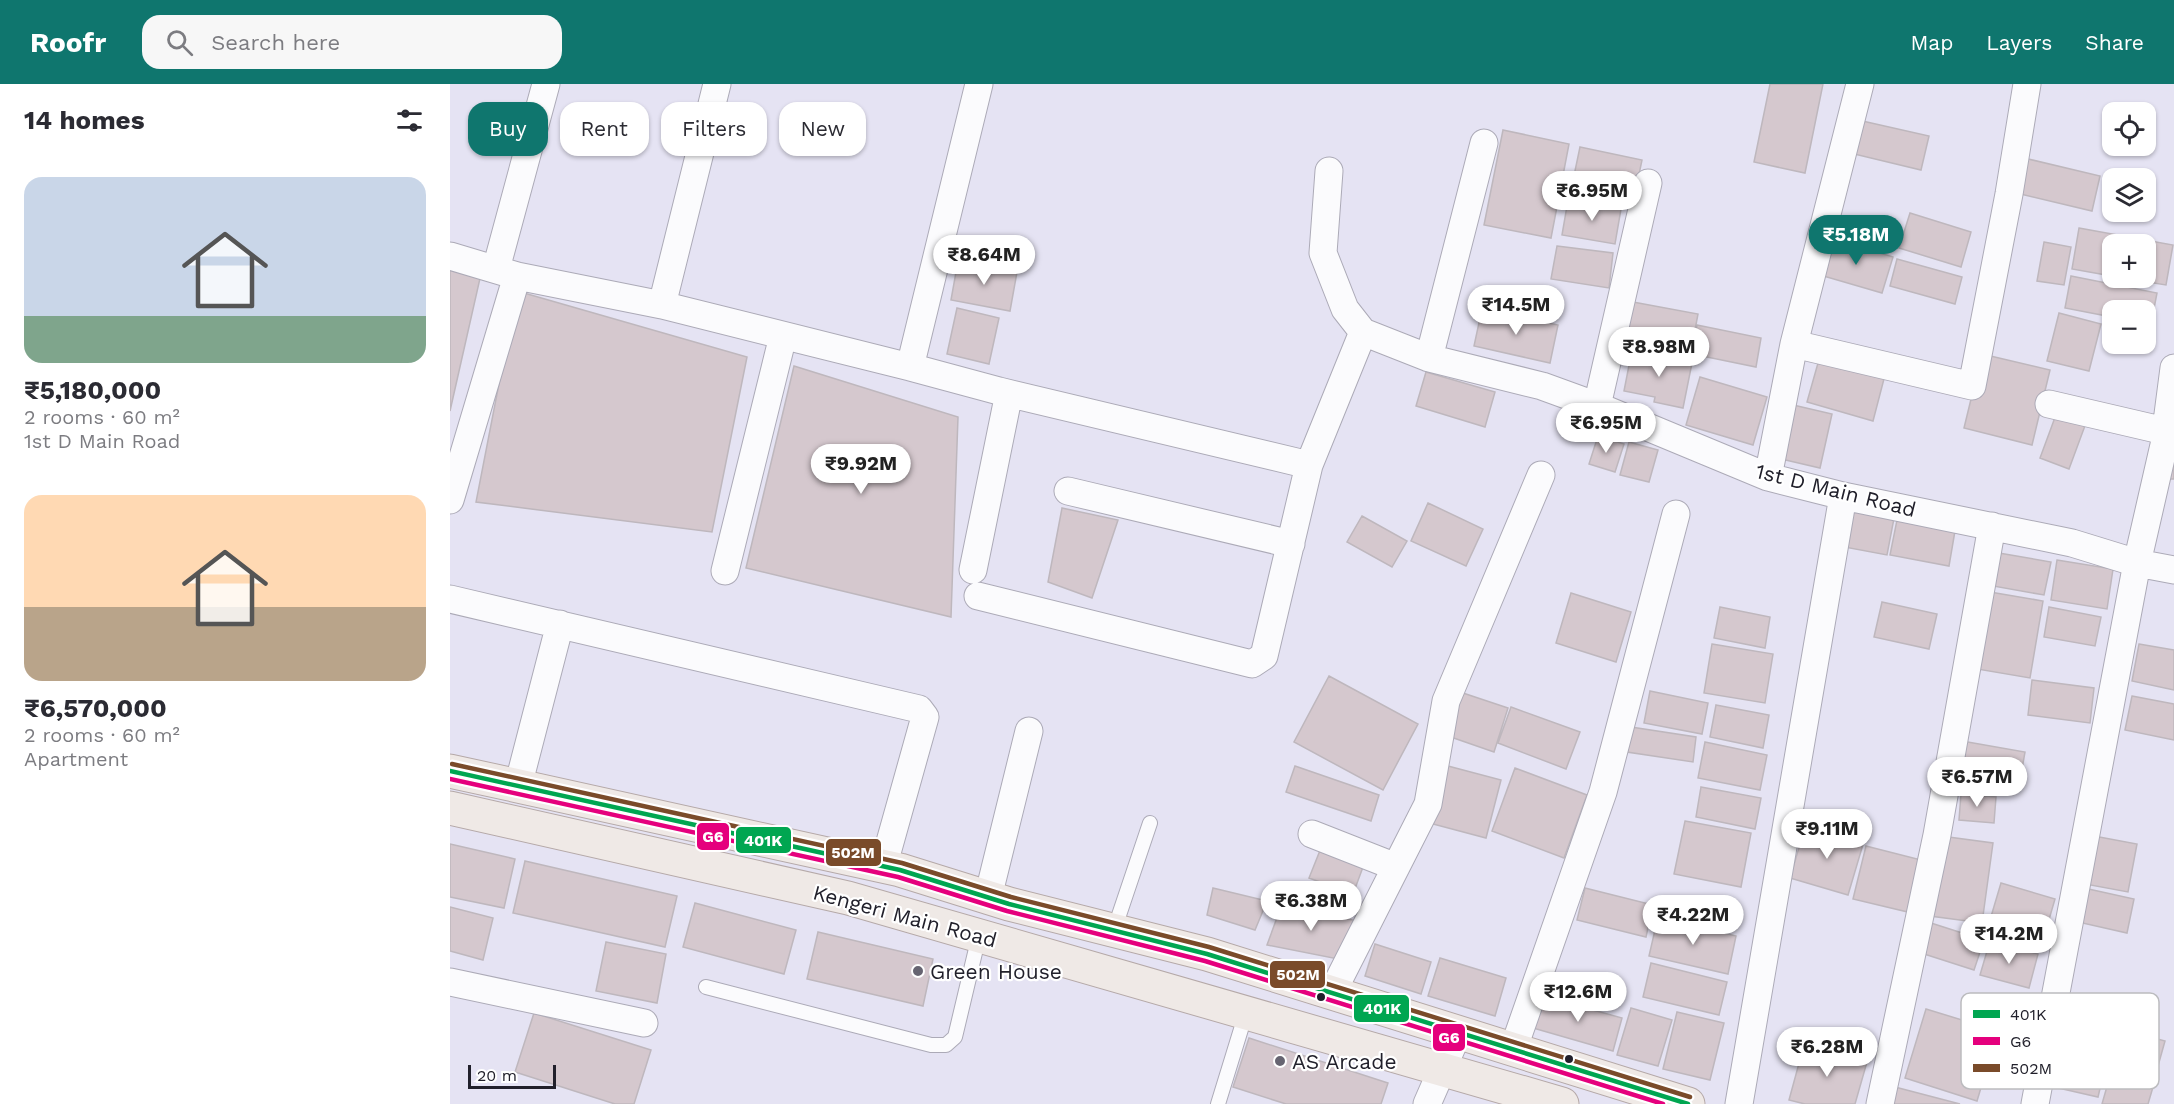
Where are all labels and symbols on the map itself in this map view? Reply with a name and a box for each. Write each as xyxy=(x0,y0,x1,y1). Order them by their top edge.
pin: ₹6.95M xyxy=(1543,171,1641,222)
pin: ₹5.18M xyxy=(1807,215,1905,266)
pin: ₹8.64M xyxy=(935,235,1033,286)
pin: ₹14.5M xyxy=(1467,285,1565,336)
pin: ₹8.98M xyxy=(1610,327,1708,378)
pin: ₹6.95M xyxy=(1557,403,1655,454)
pin: ₹9.92M xyxy=(812,444,910,495)
street label: 1st D Main Road xyxy=(1753,458,1919,522)
pin: ₹6.57M xyxy=(1928,757,2026,808)
pin: ₹9.11M xyxy=(1778,809,1876,860)
line badge: G6 xyxy=(696,822,730,851)
line badge: 401K xyxy=(735,826,792,854)
text: G6 xyxy=(702,827,724,846)
text: 401K xyxy=(744,831,782,850)
line badge: 502M xyxy=(825,838,882,867)
text: 502M xyxy=(831,843,875,862)
street label: Kengeri Main Road xyxy=(810,879,1000,953)
pin: ₹6.38M xyxy=(1262,881,1360,932)
pin: ₹4.22M xyxy=(1644,895,1742,946)
pin: ₹14.2M xyxy=(1960,914,2058,965)
place label: Green House xyxy=(930,959,1062,984)
line badge: 502M xyxy=(1269,960,1326,989)
marker: Green House xyxy=(911,964,925,978)
text: 502M xyxy=(1276,965,1320,984)
pin: ₹12.6M xyxy=(1529,972,1627,1023)
unlabelled marker xyxy=(1315,991,1327,1003)
legend xyxy=(1961,993,2159,1089)
line badge: 401K xyxy=(1353,994,1410,1023)
text: 401K xyxy=(1363,999,1401,1018)
text: 401K xyxy=(2010,1005,2047,1024)
line badge: G6 xyxy=(1432,1023,1466,1052)
pin: ₹6.28M xyxy=(1778,1027,1876,1078)
text: G6 xyxy=(1438,1028,1460,1047)
text: G6 xyxy=(2010,1032,2031,1051)
place label: AS Arcade xyxy=(1292,1049,1397,1074)
unlabelled marker xyxy=(1563,1053,1575,1065)
marker: AS Arcade xyxy=(1273,1054,1287,1068)
text: 502M xyxy=(2010,1059,2052,1078)
scale bar xyxy=(468,1062,556,1090)

